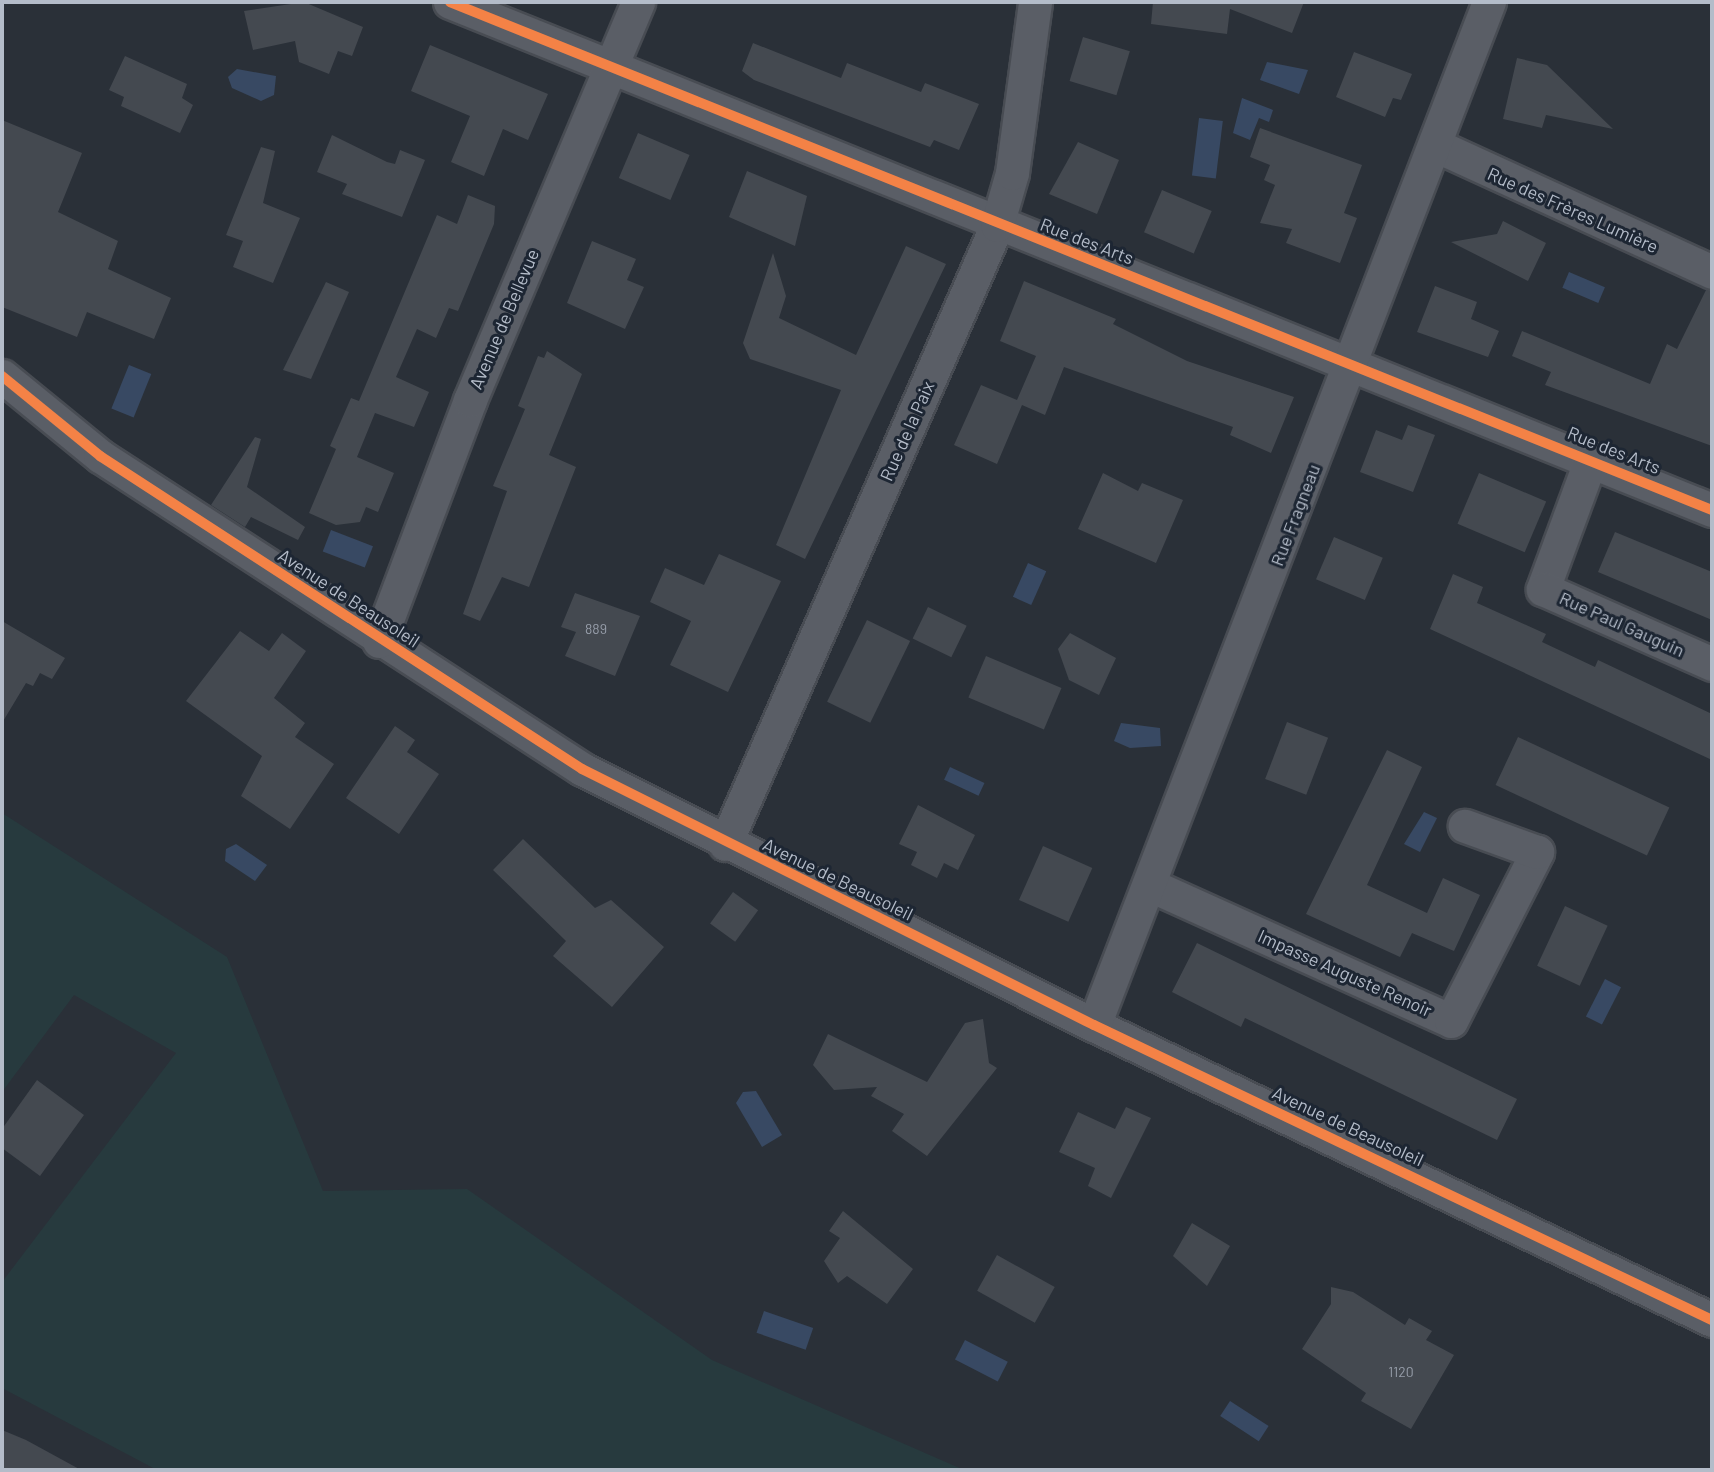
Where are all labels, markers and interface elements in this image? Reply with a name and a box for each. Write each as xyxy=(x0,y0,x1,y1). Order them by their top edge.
street label: Rue des Frères Lumière xyxy=(1484,163,1662,257)
street label: Rue des Arts xyxy=(1037,213,1137,269)
street label: Avenue de Bellevue xyxy=(465,246,543,392)
street label: Rue de la Paix xyxy=(875,378,939,484)
street label: Rue des Arts xyxy=(1564,422,1664,478)
street label: Rue Fragneau xyxy=(1266,461,1324,569)
street label: Avenue de Beausoleil xyxy=(274,544,424,652)
street label: Rue Paul Gauguin xyxy=(1556,587,1688,661)
house number: 889 xyxy=(585,621,607,637)
street label: Avenue de Beausoleil xyxy=(759,833,917,925)
street label: Impasse Auguste Renoir xyxy=(1255,925,1435,1021)
street label: Avenue de Beausoleil xyxy=(1269,1081,1427,1171)
house number: 1120 xyxy=(1388,1364,1414,1380)

